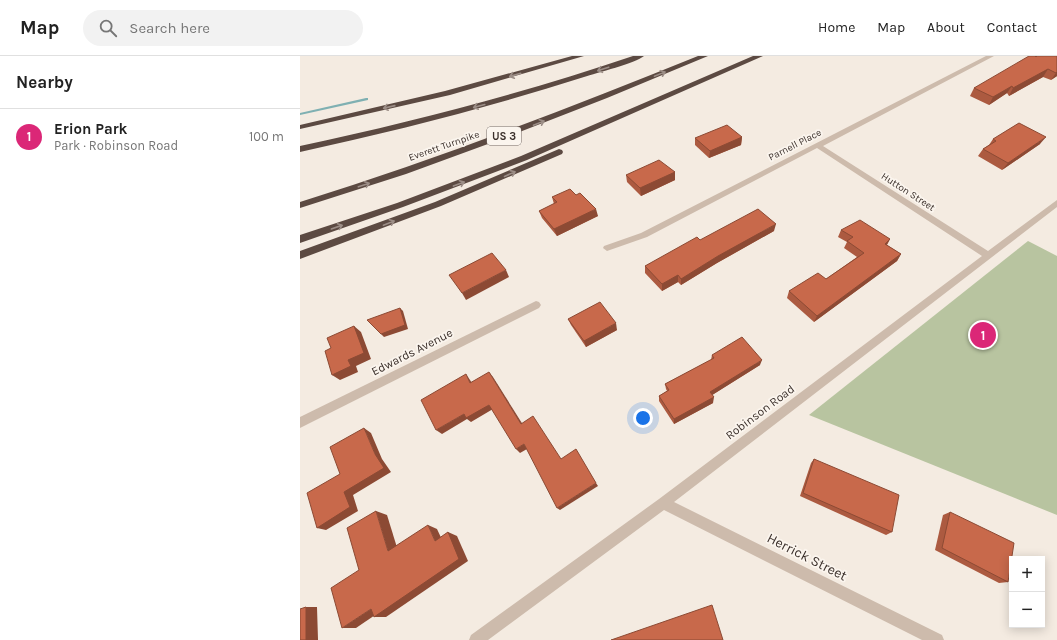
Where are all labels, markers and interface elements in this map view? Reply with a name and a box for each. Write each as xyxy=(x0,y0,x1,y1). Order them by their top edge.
search box xyxy=(83,10,363,46)
text: Map xyxy=(20,17,59,39)
icon: search xyxy=(97,17,119,39)
text: Search here xyxy=(129,19,210,37)
text: Home xyxy=(818,19,855,36)
text: Map xyxy=(877,19,905,36)
text: About xyxy=(927,19,965,36)
text: Contact xyxy=(987,19,1037,36)
one-way arrow xyxy=(598,65,610,73)
one-way arrow xyxy=(653,70,665,78)
text: Nearby xyxy=(16,72,73,92)
one-way arrow xyxy=(509,72,522,80)
one-way arrow xyxy=(473,103,486,110)
one-way arrow xyxy=(383,104,396,112)
one-way arrow xyxy=(533,118,545,126)
text: Erion Park xyxy=(54,120,127,138)
road number: US 3 xyxy=(487,127,521,145)
street label: Parnell Place xyxy=(766,127,824,163)
street label: Everett Turnpike xyxy=(407,128,481,164)
text: 1 xyxy=(27,129,31,144)
text: 100 m xyxy=(249,129,284,144)
text: Park · Robinson Road xyxy=(54,138,178,153)
one-way arrow xyxy=(503,170,515,177)
street label: Hutton Street xyxy=(879,170,937,214)
one-way arrow xyxy=(453,179,465,187)
one-way arrow xyxy=(357,181,370,188)
one-way arrow xyxy=(383,218,395,226)
one-way arrow xyxy=(330,223,343,230)
pin: 1 xyxy=(970,320,996,350)
street label: Edwards Avenue xyxy=(369,326,455,378)
street label: Robinson Road xyxy=(723,382,797,442)
your location xyxy=(633,408,653,428)
street label: Herrick Street xyxy=(764,530,850,584)
map controls xyxy=(1009,556,1045,628)
button: + xyxy=(1009,556,1045,592)
button: − xyxy=(1009,592,1045,628)

